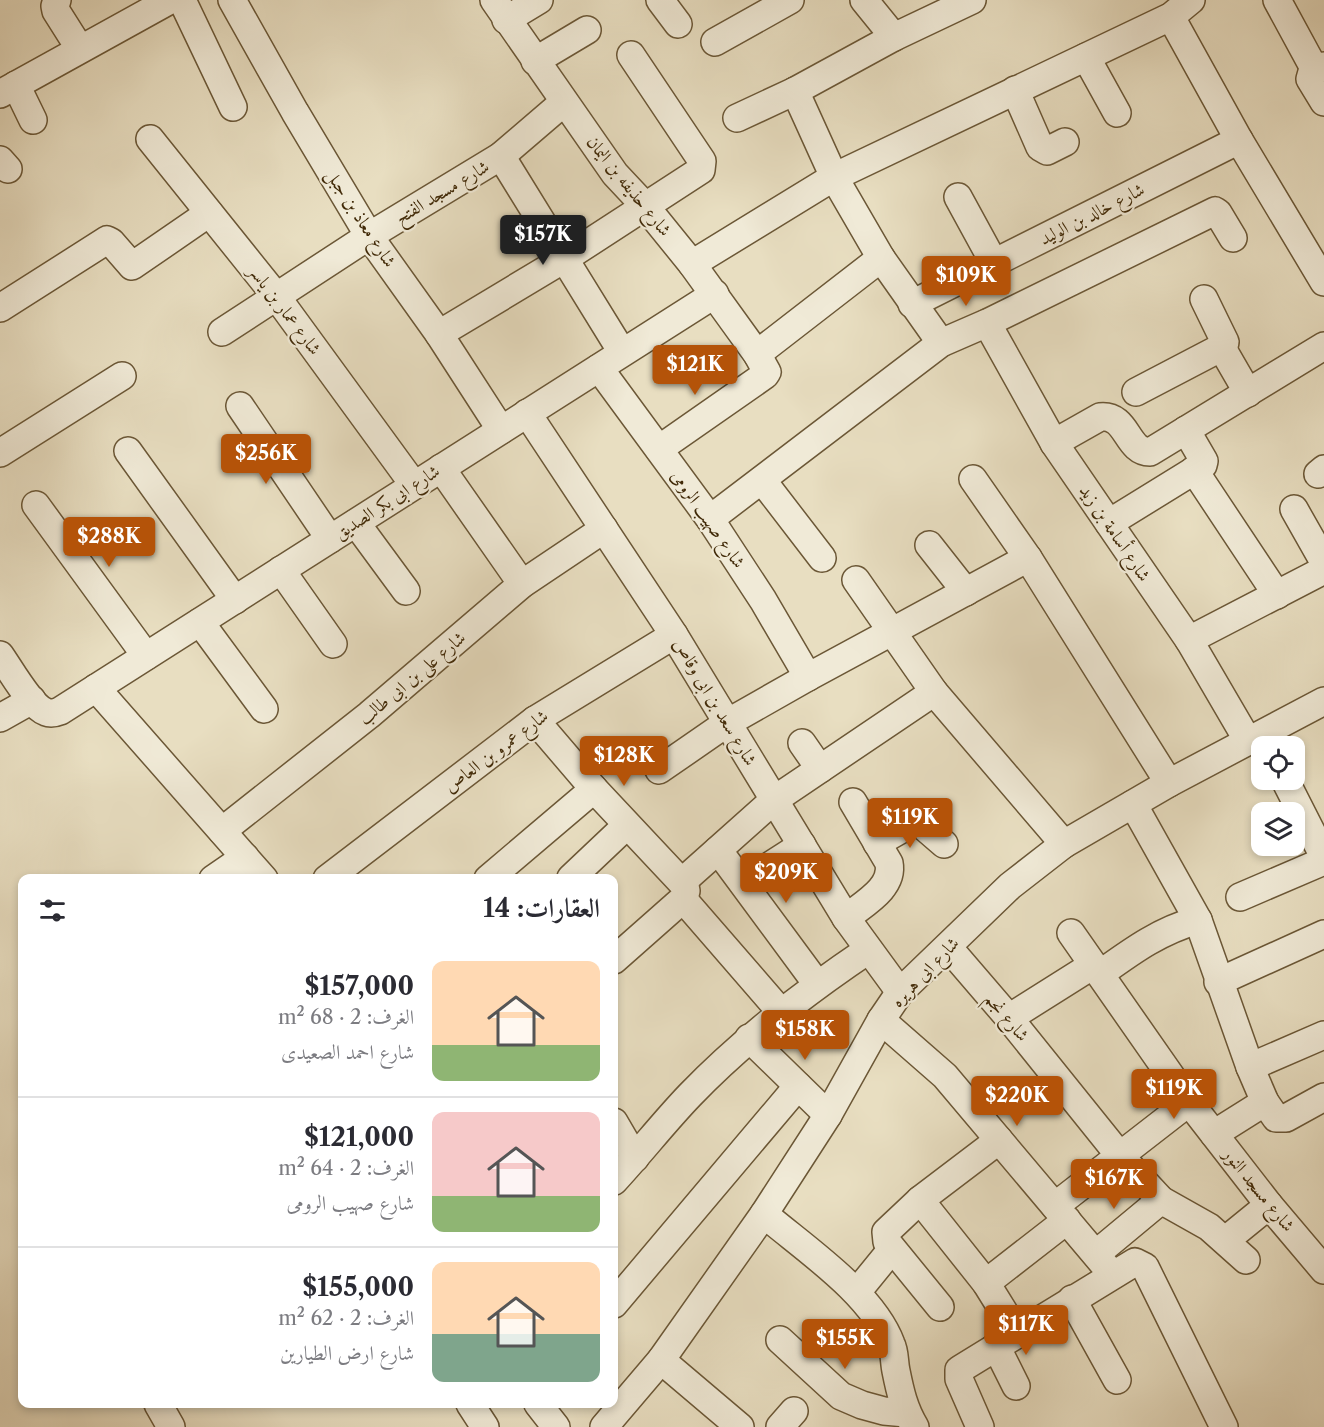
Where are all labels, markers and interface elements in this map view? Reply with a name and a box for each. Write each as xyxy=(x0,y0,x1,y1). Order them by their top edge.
street label: شارع حذيفه بن اليمان xyxy=(579,131,676,243)
street label: شارع مسجد الفتح xyxy=(391,155,496,233)
street label: شارع معاذ بن جبل xyxy=(318,165,401,273)
street label: شارع خالد بن الوليد xyxy=(1036,178,1150,253)
pin: $157K xyxy=(501,215,585,266)
text: $157K xyxy=(514,222,572,246)
pin: $109K xyxy=(924,256,1008,307)
street label: شارع عمار بن ياسر xyxy=(240,259,326,362)
text: $109K xyxy=(936,263,996,287)
pin: $121K xyxy=(653,345,737,396)
text: $121K xyxy=(667,352,723,376)
pin: $256K xyxy=(224,434,308,485)
text: $256K xyxy=(235,441,297,465)
street label: شارع ابى بكر الصديق xyxy=(330,460,446,548)
street label: شارع صهيب الرومى xyxy=(663,466,750,575)
street label: شارع أسامة بن زيد xyxy=(1071,479,1157,588)
pin: $288K xyxy=(67,517,151,568)
text: $288K xyxy=(77,524,141,548)
street label: شارع على بن ابى طالب xyxy=(354,627,473,732)
street label: شارع سعد بن ابى وقاص xyxy=(665,634,762,772)
street label: شارع عمرو بن العاص xyxy=(440,705,555,801)
pin: $128K xyxy=(582,736,666,787)
map controls xyxy=(1251,736,1305,856)
button: locate xyxy=(1251,736,1305,790)
text: $128K xyxy=(594,743,654,767)
pin: $119K xyxy=(868,798,952,849)
button: layers xyxy=(1251,802,1305,856)
text: $119K xyxy=(881,805,939,829)
pin: $209K xyxy=(744,853,828,904)
text: $209K xyxy=(754,860,818,884)
text: العقارات: 14 xyxy=(483,892,600,924)
icon: filters xyxy=(36,894,69,927)
street label: شارع ابى هريره xyxy=(886,932,967,1014)
text: $157,000 xyxy=(305,970,414,1002)
icon: home xyxy=(480,985,552,1057)
street label: شارع نجم xyxy=(976,988,1034,1050)
text: الغرف: 2 · 68 m² xyxy=(278,1005,414,1029)
pin: $158K xyxy=(763,1010,847,1061)
text: $158K xyxy=(775,1017,835,1041)
text: شارع احمد الصعيدى xyxy=(281,1040,414,1064)
pin: $119K xyxy=(1132,1069,1216,1120)
pin: $220K xyxy=(975,1076,1059,1127)
text: $119K xyxy=(1145,1076,1203,1100)
text: $220K xyxy=(985,1083,1049,1107)
text: $121,000 xyxy=(304,1121,414,1153)
icon: home xyxy=(480,1136,552,1208)
street label: شارع مسجد النور xyxy=(1214,1142,1299,1239)
text: الغرف: 2 · 64 m² xyxy=(278,1156,414,1180)
pin: $167K xyxy=(1072,1159,1156,1210)
text: $167K xyxy=(1085,1166,1143,1190)
text: شارع صهيب الرومى xyxy=(286,1191,414,1215)
text: $155,000 xyxy=(303,1271,414,1303)
icon: home xyxy=(480,1286,552,1358)
pin: $117K xyxy=(984,1305,1068,1356)
text: الغرف: 2 · 62 m² xyxy=(278,1306,414,1330)
text: $117K xyxy=(998,1312,1054,1336)
pin: $155K xyxy=(803,1319,887,1370)
text: $155K xyxy=(816,1326,874,1350)
text: شارع ارض الطيارين xyxy=(280,1341,414,1365)

